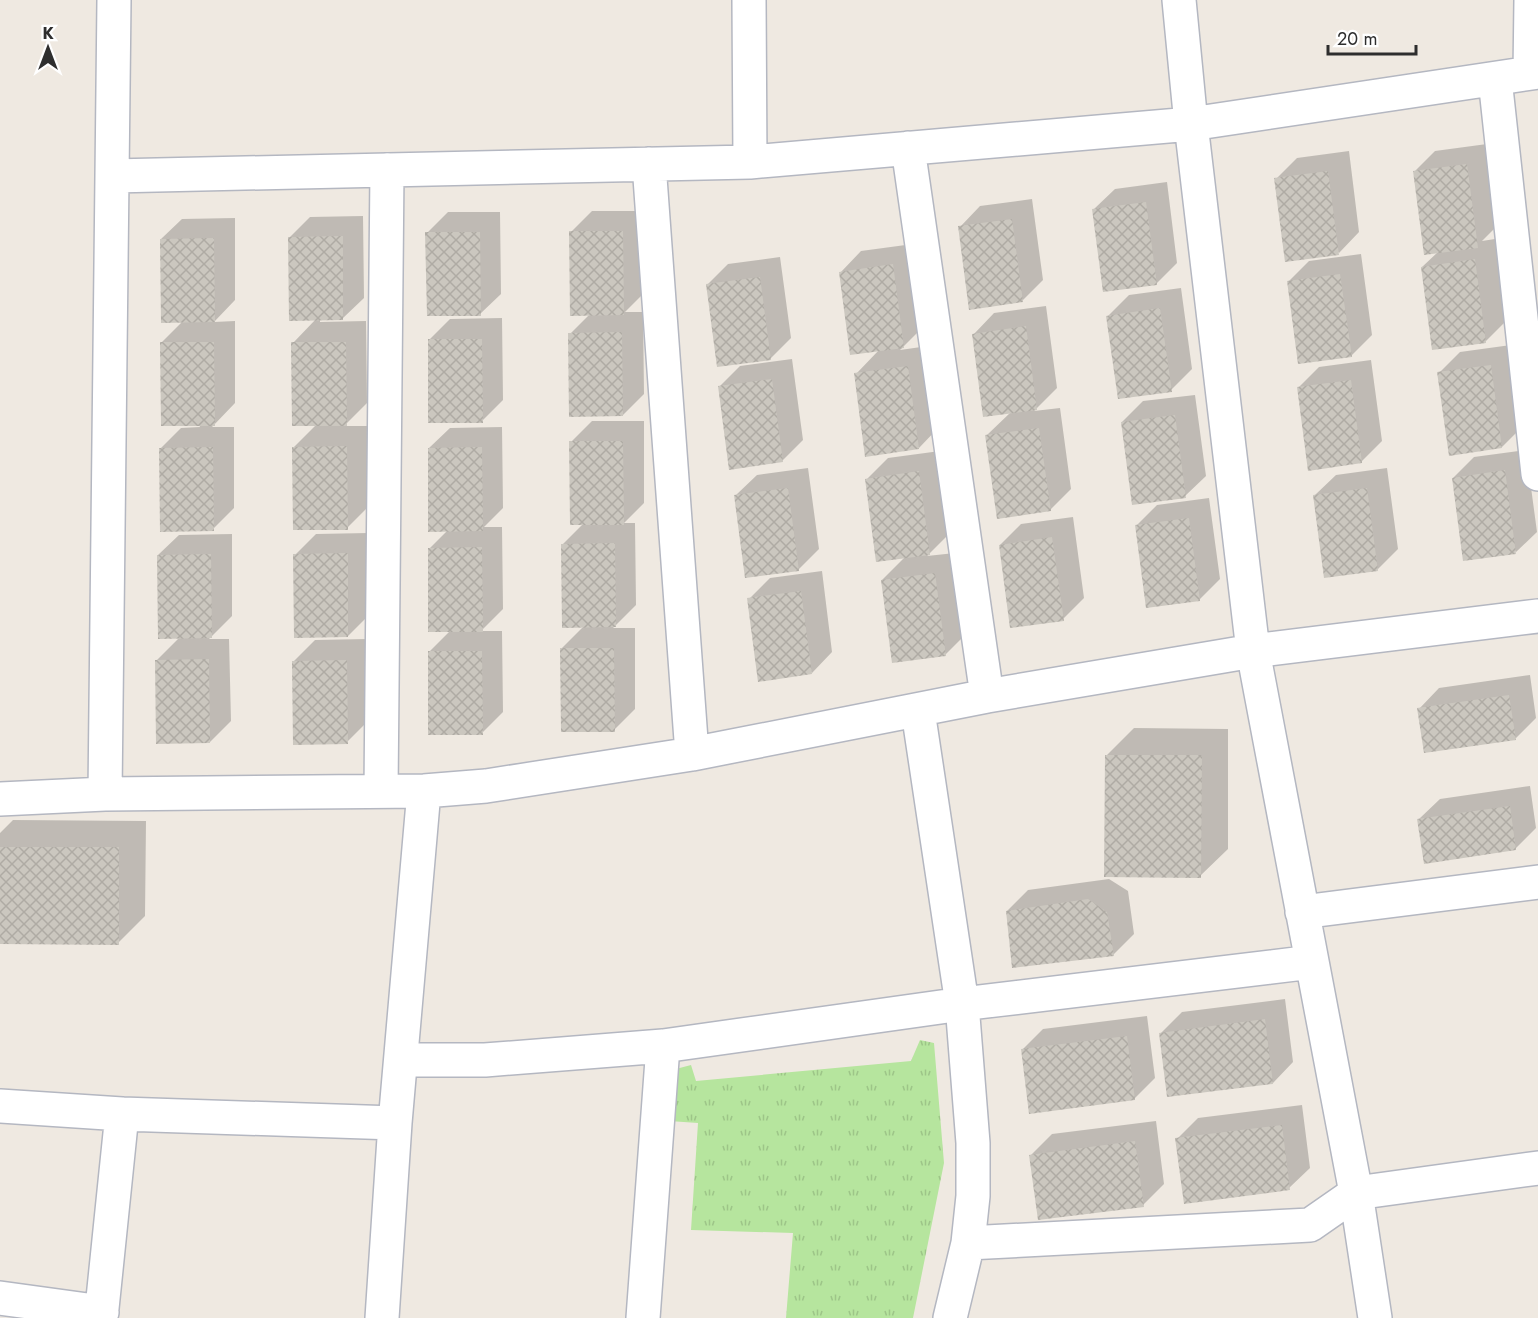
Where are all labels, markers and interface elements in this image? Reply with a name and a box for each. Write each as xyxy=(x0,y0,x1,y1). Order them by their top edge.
north arrow xyxy=(18,18,78,78)
scale bar xyxy=(1328,18,1416,56)
text: K xyxy=(42,22,54,45)
text: 20 m xyxy=(1337,26,1377,52)

